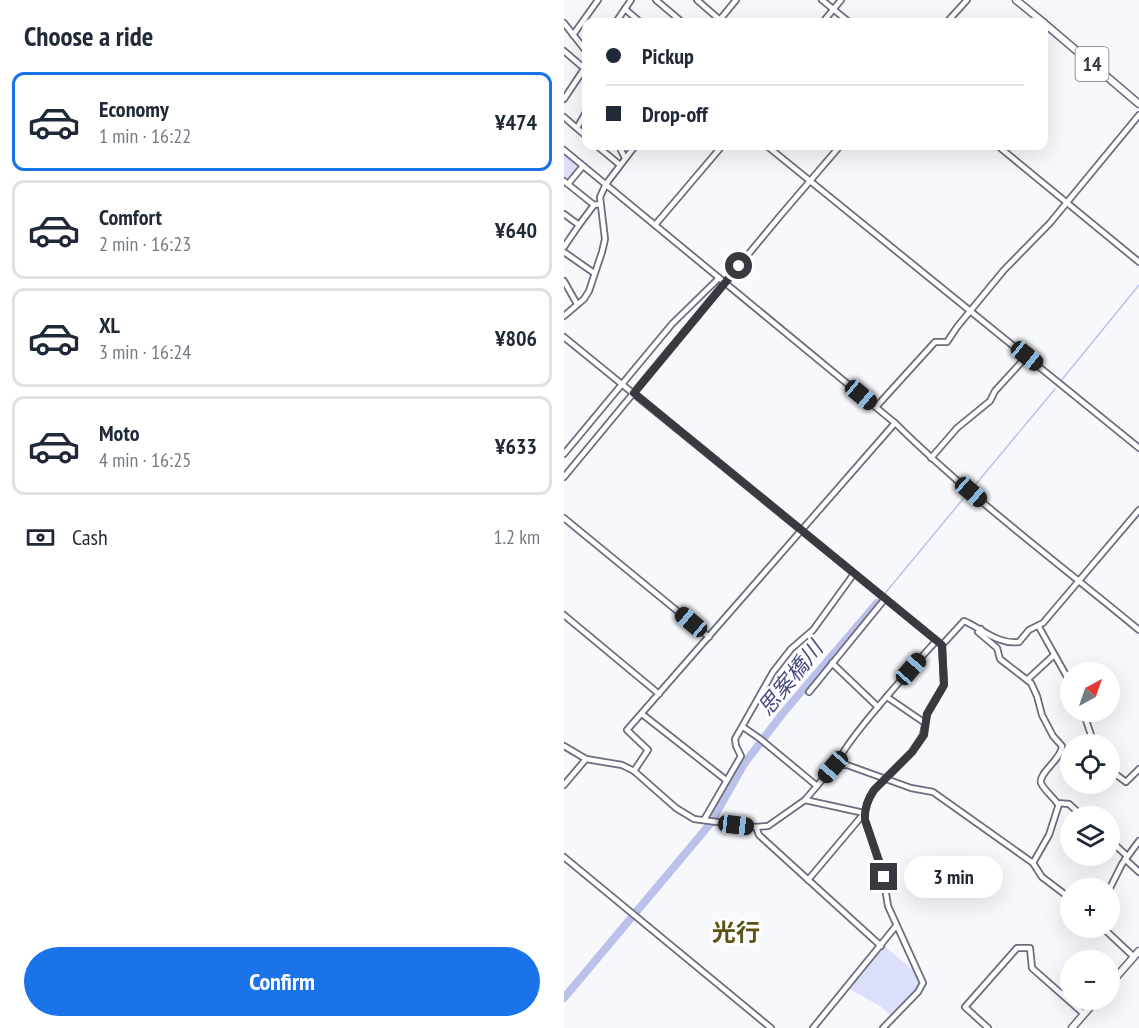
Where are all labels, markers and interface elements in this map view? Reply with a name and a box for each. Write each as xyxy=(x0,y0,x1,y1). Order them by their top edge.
text: Choose a ride xyxy=(24,19,153,53)
text: Pickup xyxy=(642,42,694,70)
road number: 14 xyxy=(1076,47,1108,81)
icon: car xyxy=(27,95,81,149)
text: Economy xyxy=(99,95,169,123)
text: Drop-off xyxy=(642,100,708,128)
text: ¥474 xyxy=(495,108,537,136)
text: 1 min · 16:22 xyxy=(99,123,191,149)
icon: car xyxy=(27,203,81,257)
text: Comfort xyxy=(99,203,162,231)
text: ¥640 xyxy=(495,216,537,244)
text: 2 min · 16:23 xyxy=(99,231,191,257)
route start xyxy=(725,252,752,279)
icon: car xyxy=(27,311,81,365)
text: XL xyxy=(99,311,120,339)
text: ¥806 xyxy=(495,324,537,352)
car xyxy=(1007,338,1047,374)
text: 3 min · 16:24 xyxy=(99,339,191,365)
car xyxy=(841,377,881,413)
icon: car xyxy=(27,419,81,473)
text: Moto xyxy=(99,419,140,447)
text: ¥633 xyxy=(495,432,537,460)
text: 4 min · 16:25 xyxy=(99,447,191,473)
car xyxy=(952,473,990,511)
icon: cash xyxy=(24,521,57,554)
text: Cash xyxy=(72,523,108,551)
text: 1.2 km xyxy=(493,524,540,550)
car xyxy=(671,604,711,640)
water label: 思案橋川 xyxy=(751,633,830,721)
car xyxy=(892,650,930,688)
north arrow xyxy=(1060,662,1120,722)
map controls xyxy=(1060,662,1120,1010)
button: locate xyxy=(1060,734,1120,794)
car xyxy=(814,748,852,786)
button: layers xyxy=(1060,806,1120,866)
car xyxy=(717,814,755,836)
callout: 3 min xyxy=(905,856,1004,898)
route end xyxy=(870,863,897,890)
text: 3 min xyxy=(933,864,974,890)
button: + xyxy=(1060,878,1120,938)
district label: 光行 xyxy=(712,917,760,948)
button: Confirm xyxy=(24,947,540,1016)
button: − xyxy=(1060,950,1120,1010)

